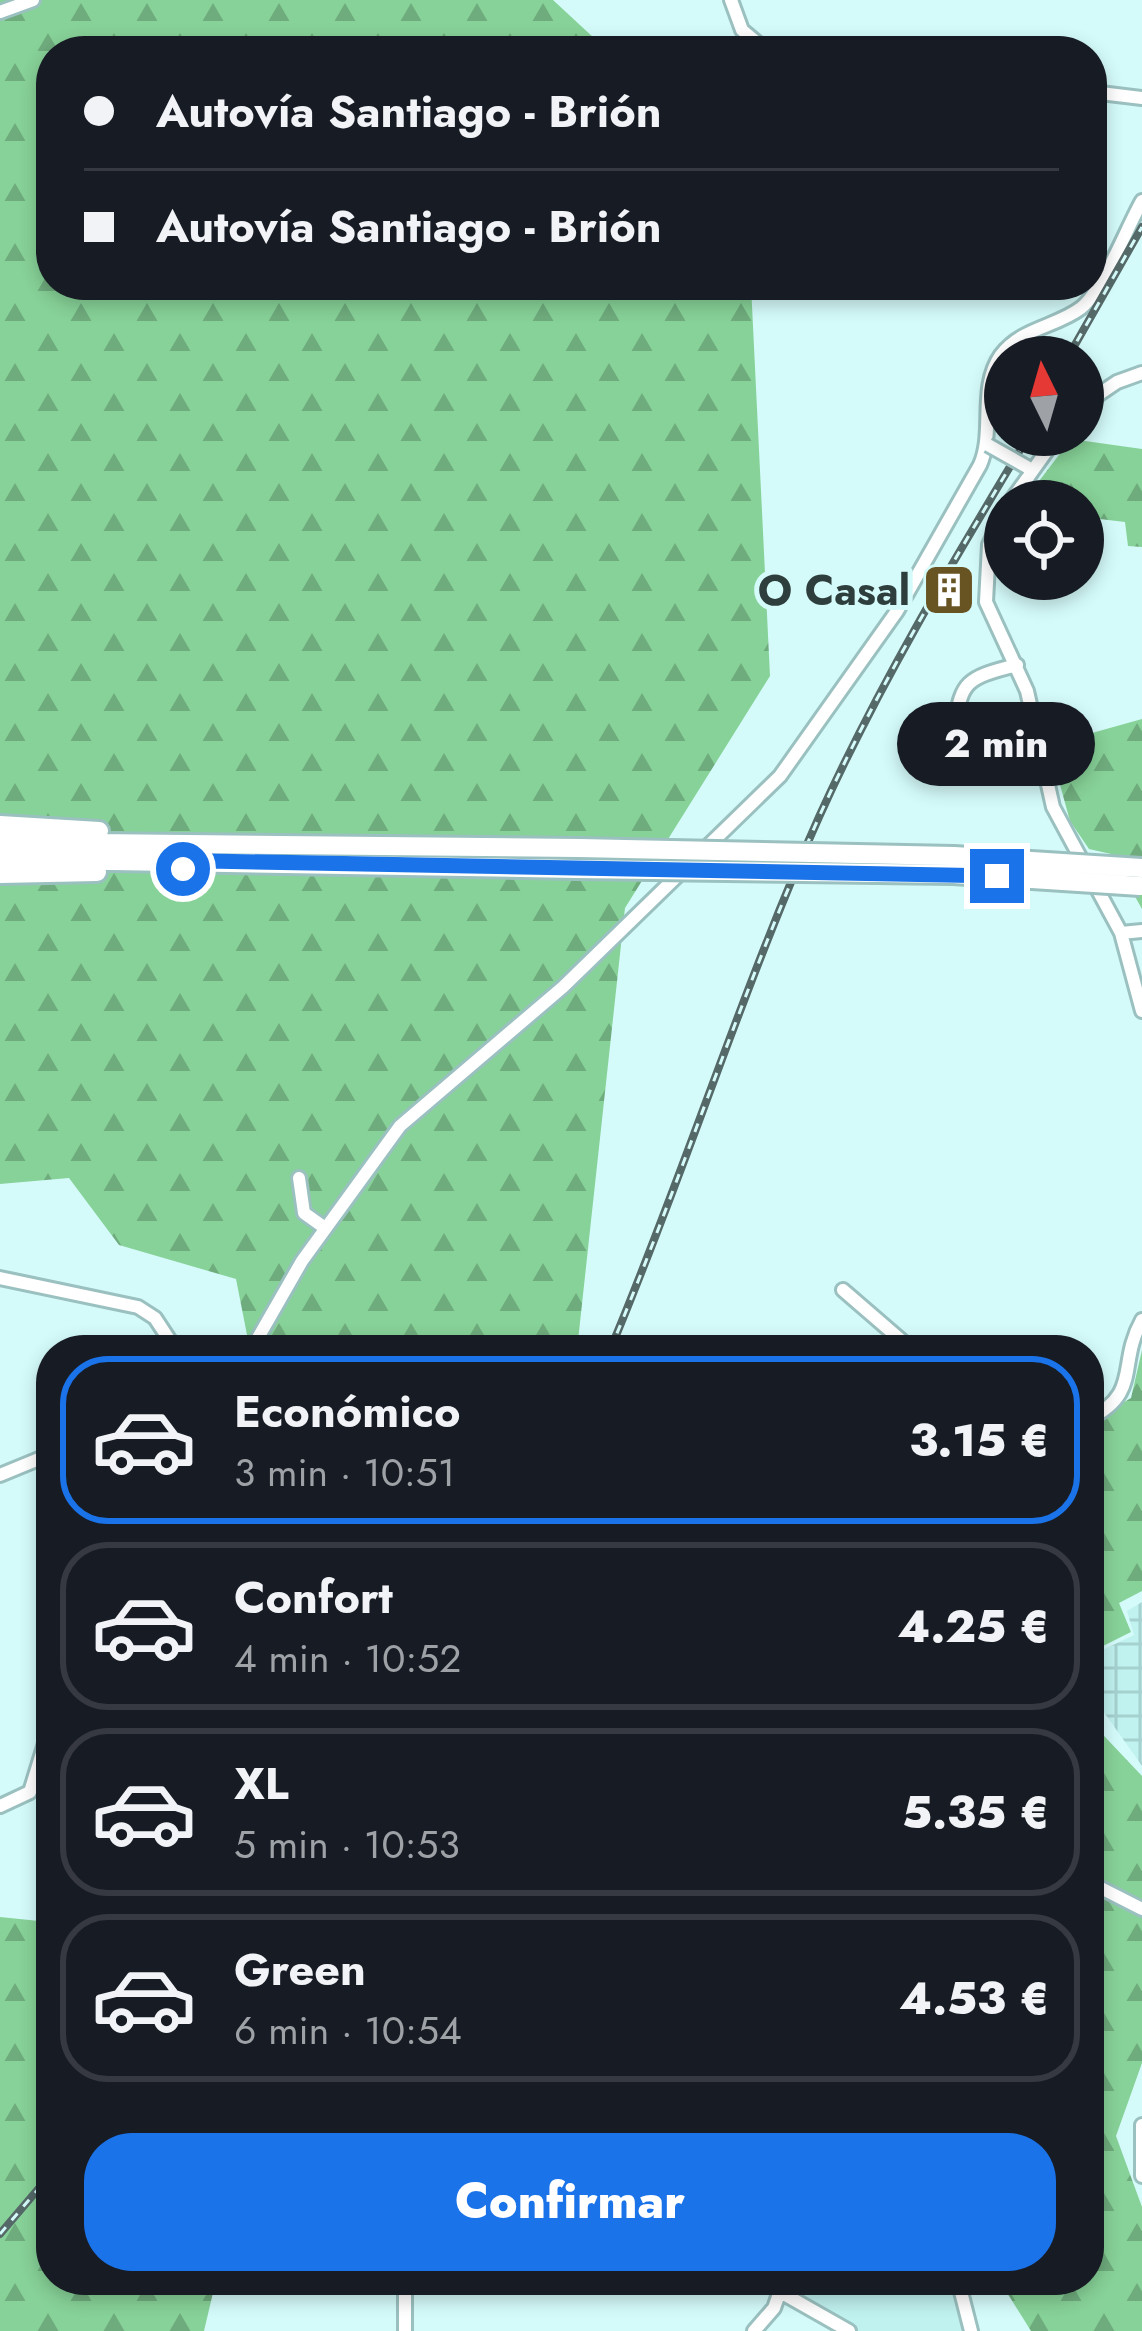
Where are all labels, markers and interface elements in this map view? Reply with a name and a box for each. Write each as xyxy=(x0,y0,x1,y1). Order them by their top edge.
text: Autovía Santiago - Brión xyxy=(156,79,662,144)
text: Autovía Santiago - Brión xyxy=(156,194,662,259)
north arrow xyxy=(984,336,1104,456)
map controls xyxy=(984,336,1104,600)
button: locate xyxy=(984,480,1104,600)
place label: O Casal xyxy=(758,560,910,621)
building icon: O Casal xyxy=(921,562,977,618)
callout: 2 min xyxy=(898,702,1096,786)
text: 2 min xyxy=(944,715,1048,772)
route start xyxy=(156,842,210,896)
route end xyxy=(970,849,1024,903)
text: Económico xyxy=(234,1379,460,1444)
icon: car xyxy=(90,1386,198,1494)
text: 3.15 € xyxy=(909,1408,1050,1473)
text: 3 min · 10:51 xyxy=(234,1444,455,1501)
text: Confort xyxy=(234,1565,393,1630)
icon: car xyxy=(90,1572,198,1680)
text: 4.25 € xyxy=(897,1594,1050,1659)
text: 4 min · 10:52 xyxy=(234,1630,461,1687)
text: XL xyxy=(234,1751,289,1816)
icon: car xyxy=(90,1758,198,1866)
text: 5.35 € xyxy=(902,1780,1050,1845)
text: 5 min · 10:53 xyxy=(234,1816,460,1873)
text: Green xyxy=(234,1937,366,2002)
icon: car xyxy=(90,1944,198,2052)
text: 4.53 € xyxy=(899,1966,1050,2031)
text: 6 min · 10:54 xyxy=(234,2002,462,2059)
button: Confirmar xyxy=(84,2133,1056,2271)

